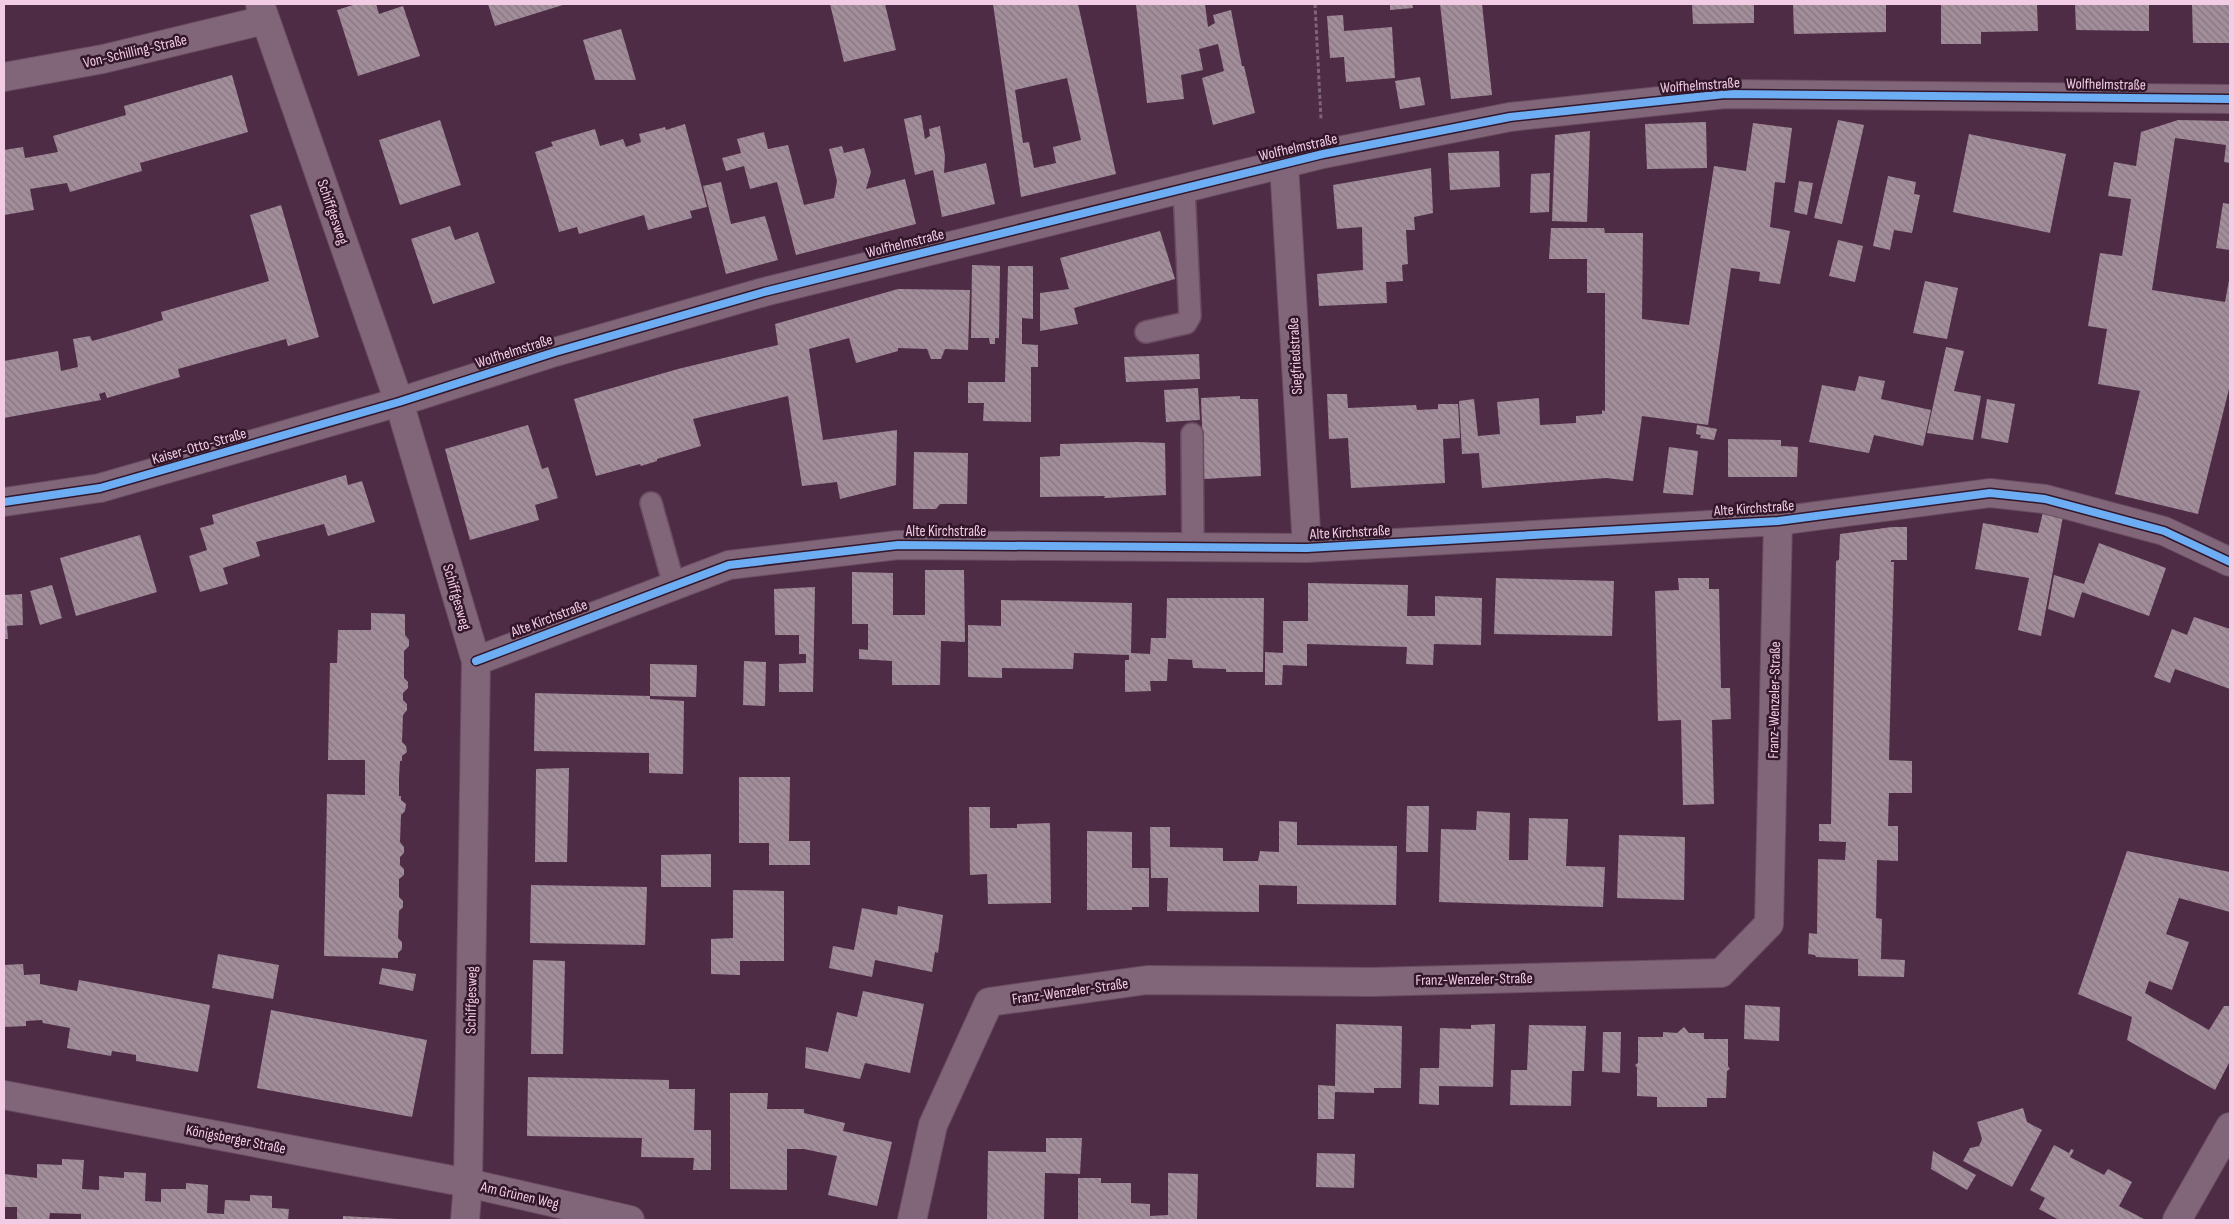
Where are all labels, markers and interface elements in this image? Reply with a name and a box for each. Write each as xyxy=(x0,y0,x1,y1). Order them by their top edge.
street label: Von-Schilling-Straße xyxy=(81,30,189,73)
street label: Wolfhelmstraße xyxy=(1660,73,1741,98)
street label: Wolfhelmstraße xyxy=(2066,74,2146,95)
street label: Wolfhelmstraße xyxy=(1257,129,1339,166)
street label: Schiffgesweg xyxy=(313,177,353,247)
street label: Wolfhelmstraße xyxy=(864,225,946,262)
street label: Siegfriedstraße xyxy=(1284,317,1307,395)
street label: Wolfhelmstraße xyxy=(473,330,555,373)
street label: Kaiser-Otto-Straße xyxy=(150,424,249,469)
street label: Alte Kirchstraße xyxy=(1712,496,1795,521)
street label: Alte Kirchstraße xyxy=(1308,521,1391,544)
street label: Alte Kirchstraße xyxy=(905,522,986,541)
street label: Schiffgesweg xyxy=(438,562,475,632)
street label: Alte Kirchstraße xyxy=(507,595,590,642)
street label: Franz-Wenzeler-Straße xyxy=(1764,641,1785,759)
street label: Schiffgesweg xyxy=(461,966,482,1034)
street label: Franz-Wenzeler-Straße xyxy=(1415,969,1533,990)
street label: Franz-Wenzeler-Straße xyxy=(1011,974,1129,1009)
street label: Königsberger Straße xyxy=(184,1121,287,1158)
street label: Am Grünen Weg xyxy=(478,1177,561,1214)

